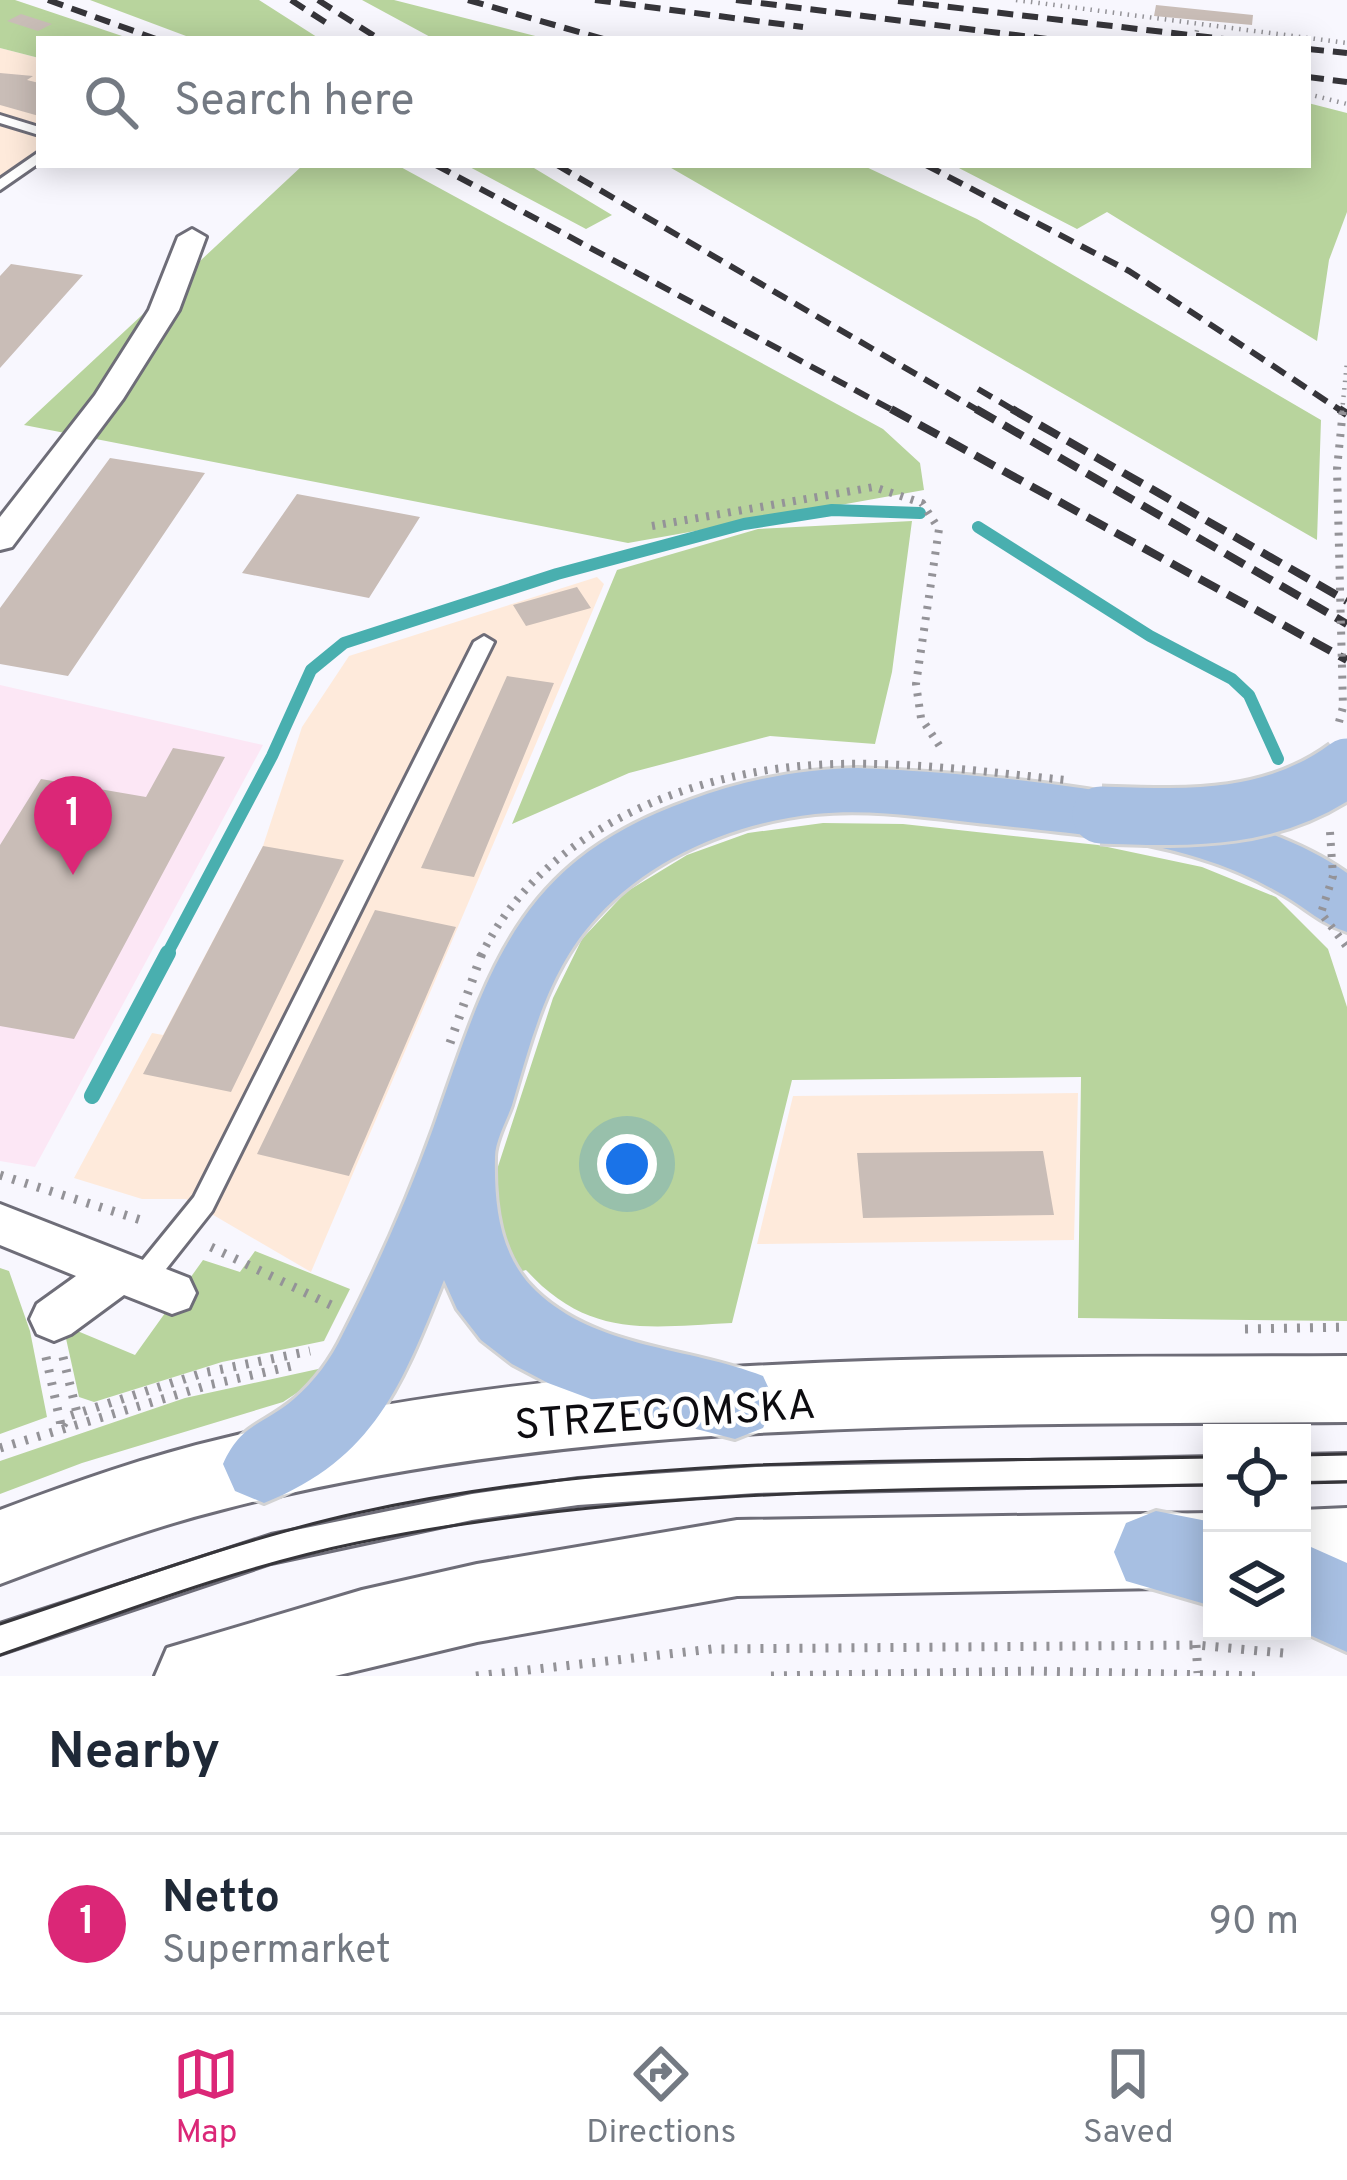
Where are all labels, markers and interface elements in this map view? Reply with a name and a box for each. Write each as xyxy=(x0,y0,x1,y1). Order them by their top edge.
search box xyxy=(36,36,1311,168)
icon: search xyxy=(78,69,144,135)
text: Search here xyxy=(174,74,414,131)
pin: 1 xyxy=(34,776,112,875)
your location xyxy=(597,1134,657,1194)
street label: STRZEGOMSKA xyxy=(513,1381,818,1454)
map controls xyxy=(1203,1424,1311,1640)
button: locate xyxy=(1203,1424,1311,1532)
button: layers xyxy=(1203,1532,1311,1640)
text: Nearby xyxy=(48,1722,220,1787)
text: Netto xyxy=(162,1871,280,1928)
text: 1 xyxy=(79,1899,95,1948)
text: 90 m xyxy=(1209,1899,1299,1948)
text: Supermarket xyxy=(162,1928,391,1977)
tab: Map xyxy=(173,2041,239,2155)
tab: Directions xyxy=(586,2041,736,2155)
tab: Saved xyxy=(1083,2041,1174,2155)

